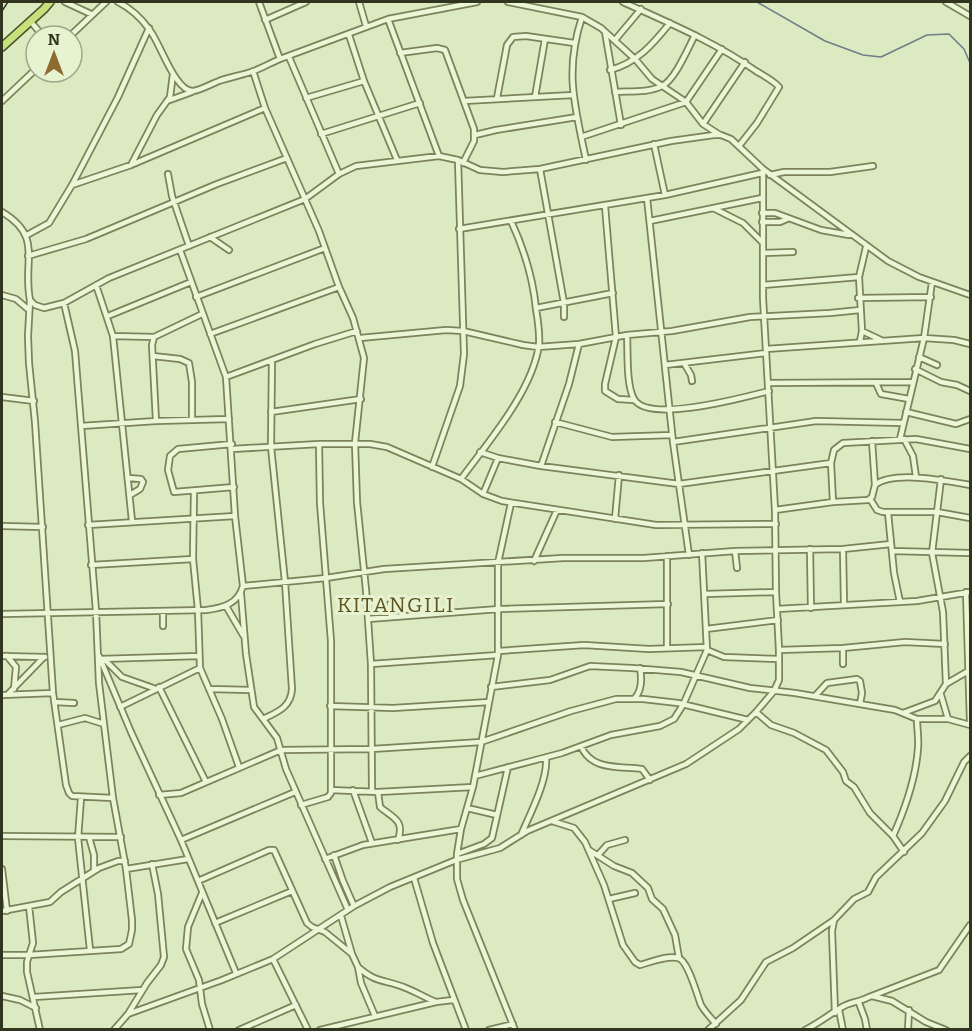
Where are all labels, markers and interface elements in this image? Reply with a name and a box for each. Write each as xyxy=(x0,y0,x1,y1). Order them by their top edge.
north arrow xyxy=(24,24,84,84)
text: N xyxy=(48,30,60,49)
district label: KITANGILI xyxy=(337,592,455,618)

